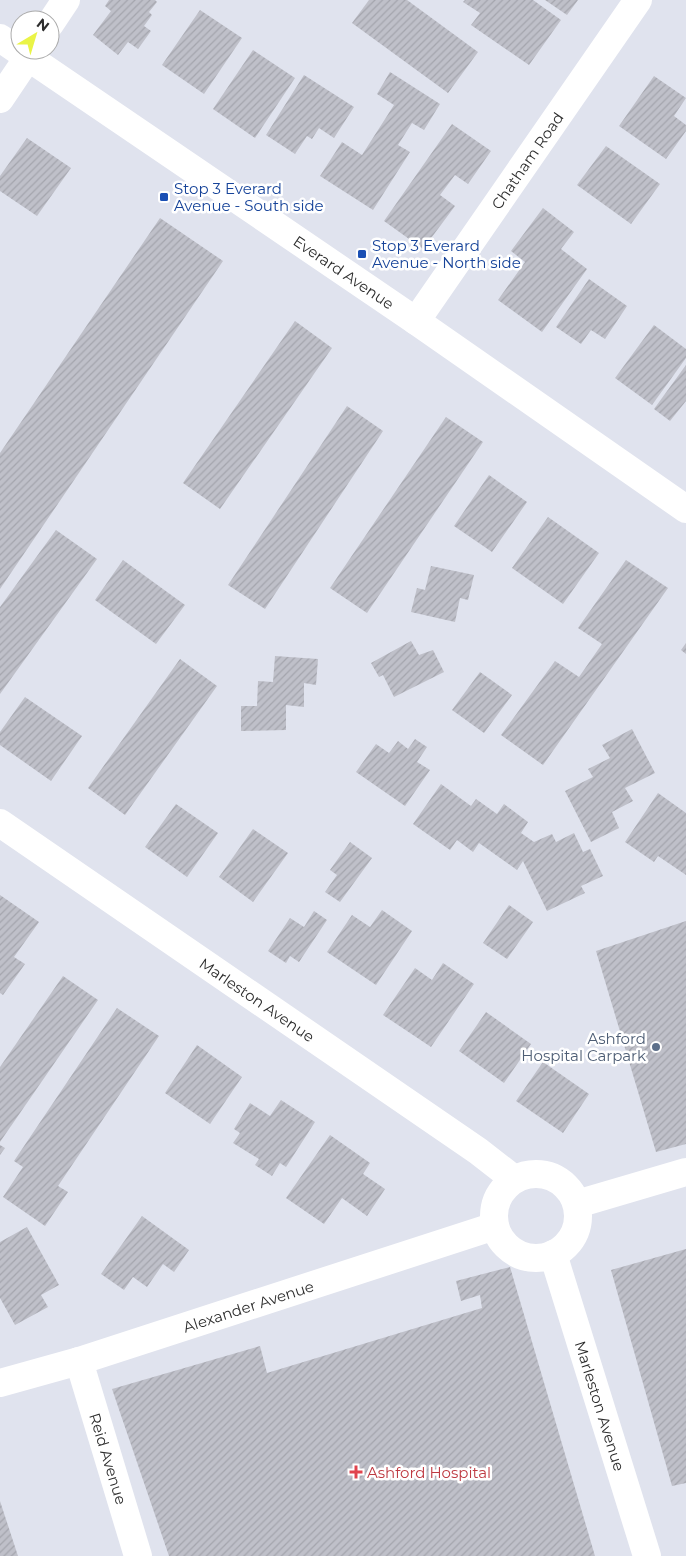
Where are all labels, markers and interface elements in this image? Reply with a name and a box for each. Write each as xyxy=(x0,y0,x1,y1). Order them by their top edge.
north arrow xyxy=(10,10,60,60)
text: N xyxy=(33,14,53,35)
street label: Chatham Road xyxy=(487,108,567,213)
place label: Stop 3 Everard Avenue - South side xyxy=(174,179,324,215)
marker: Stop 3 Everard Avenue - South side xyxy=(158,191,170,203)
street label: Everard Avenue xyxy=(290,231,398,313)
place label: Stop 3 Everard Avenue - North side xyxy=(372,236,521,272)
marker: Stop 3 Everard Avenue - North side xyxy=(356,248,368,260)
street label: Marleston Avenue xyxy=(196,953,318,1046)
place label: Ashford Hospital Carpark xyxy=(521,1029,646,1065)
marker: Ashford Hospital Carpark xyxy=(650,1041,662,1053)
street label: Alexander Avenue xyxy=(181,1276,316,1336)
street label: Marleston Avenue xyxy=(571,1338,629,1473)
street label: Reid Avenue xyxy=(86,1411,131,1507)
place label: Ashford Hospital xyxy=(367,1463,491,1482)
marker: Ashford Hospital xyxy=(349,1465,363,1479)

